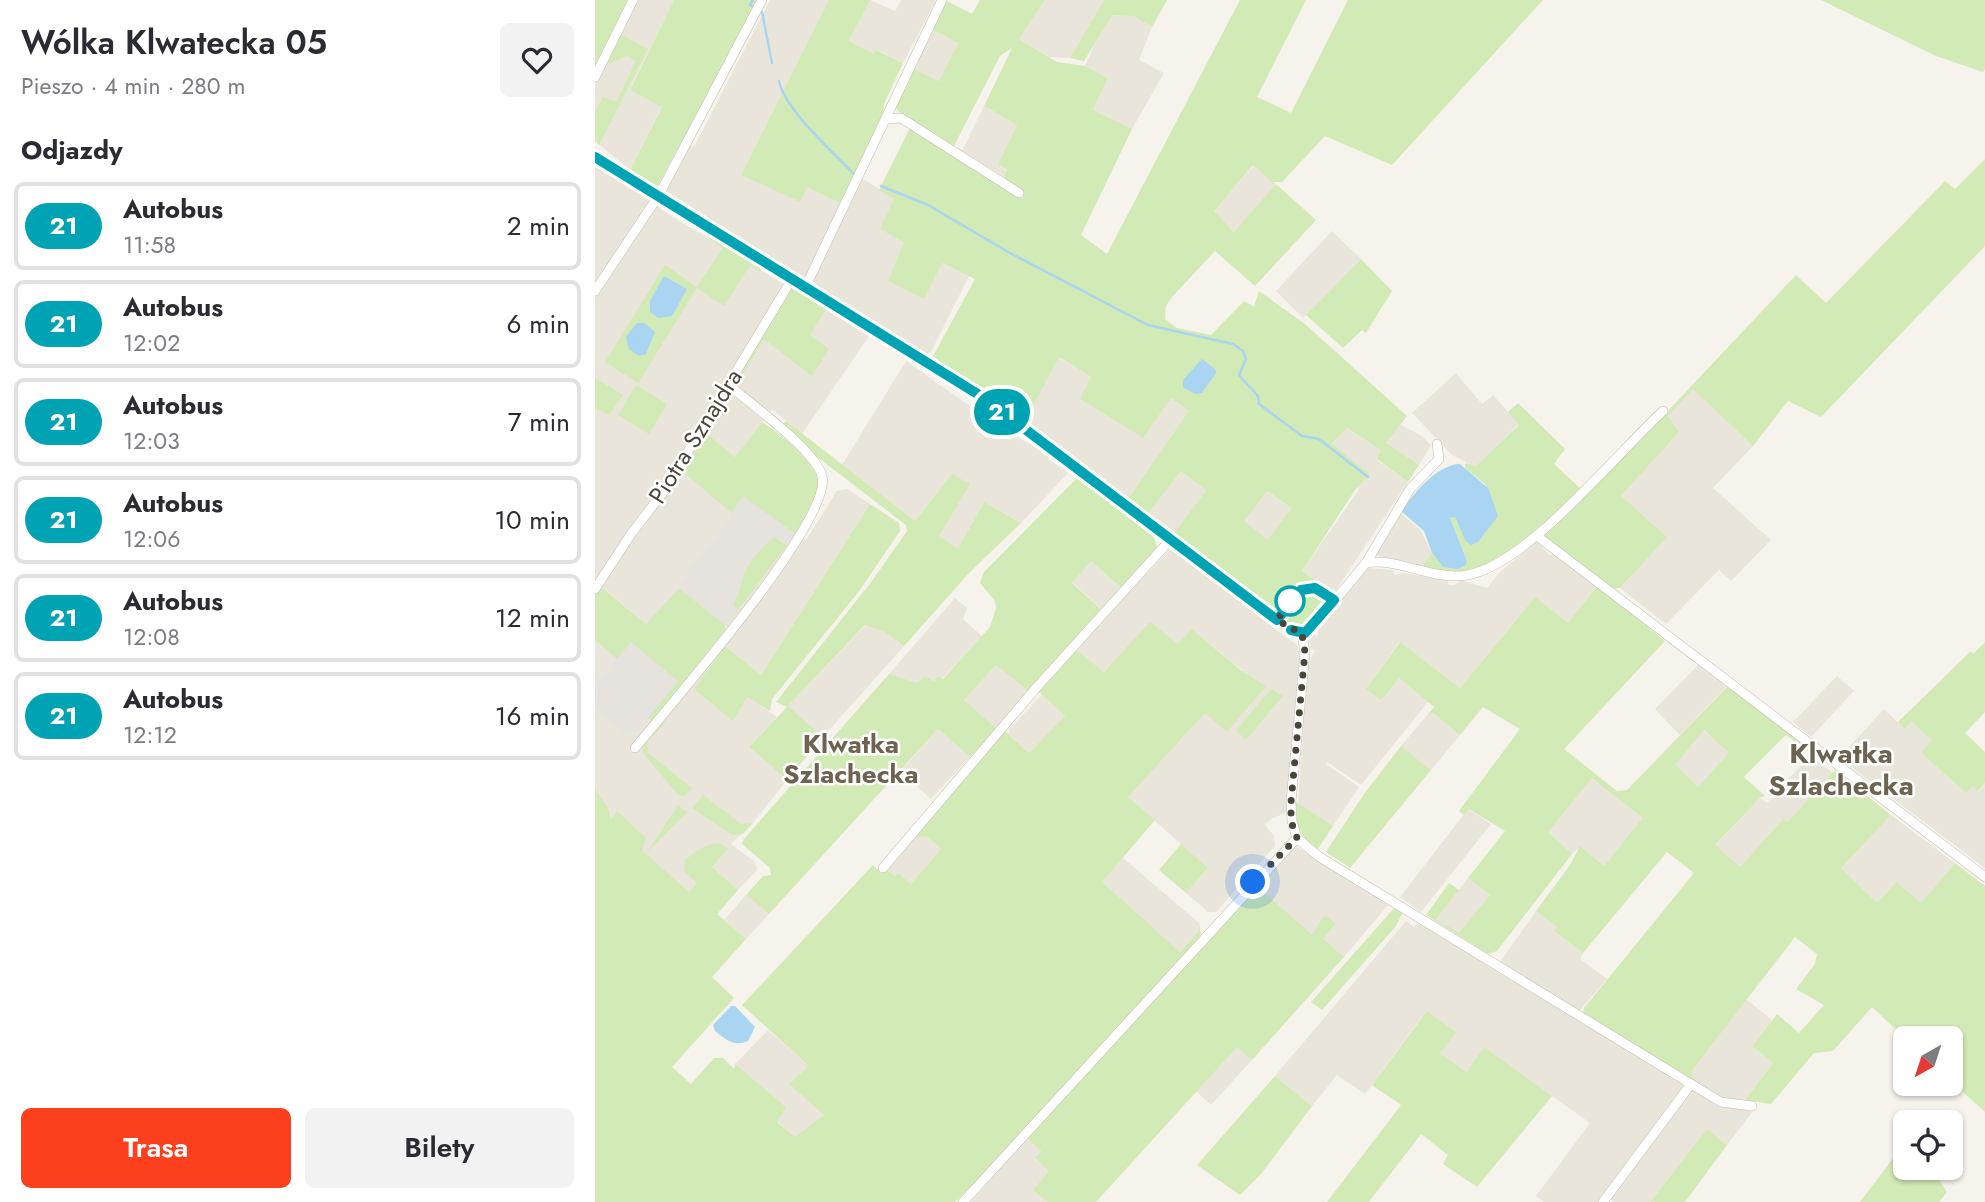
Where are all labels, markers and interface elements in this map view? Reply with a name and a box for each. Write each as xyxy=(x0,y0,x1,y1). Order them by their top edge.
text: Wólka Klwatecka 05 xyxy=(21,19,327,66)
button: heart xyxy=(500,23,574,97)
text: Pieszo · 4 min · 280 m xyxy=(21,69,245,103)
text: Odjazdy xyxy=(21,131,123,169)
text: Autobus xyxy=(123,190,223,228)
text: 2 min xyxy=(507,207,570,245)
text: 21 xyxy=(50,208,77,243)
text: 11:58 xyxy=(123,228,176,262)
text: Autobus xyxy=(123,288,223,326)
text: 6 min xyxy=(507,305,570,343)
text: 21 xyxy=(50,306,77,341)
text: 12:02 xyxy=(123,326,180,360)
street label: Piotra Sznajdra xyxy=(640,362,750,510)
text: Autobus xyxy=(123,386,223,424)
line badge: 21 xyxy=(971,389,1033,435)
text: 21 xyxy=(988,394,1016,429)
text: 7 min xyxy=(508,403,570,441)
text: 21 xyxy=(50,404,77,439)
text: 12:03 xyxy=(123,424,180,458)
text: Autobus xyxy=(123,484,223,522)
text: 10 min xyxy=(494,501,570,539)
text: 21 xyxy=(50,502,77,537)
text: 12:06 xyxy=(123,522,180,556)
text: Autobus xyxy=(123,582,223,620)
unlabelled marker xyxy=(1275,586,1305,616)
text: 12 min xyxy=(495,599,570,637)
text: 21 xyxy=(50,600,77,635)
text: 12:08 xyxy=(123,620,180,654)
text: Autobus xyxy=(123,680,223,718)
text: 16 min xyxy=(495,697,570,735)
text: 21 xyxy=(50,698,77,733)
text: 12:12 xyxy=(123,718,177,752)
district label: Klwatka Szlachecka xyxy=(783,725,919,793)
district label: Klwatka Szlachecka xyxy=(1768,733,1914,806)
your location xyxy=(1235,864,1270,899)
north arrow xyxy=(1893,1026,1963,1096)
map controls xyxy=(1893,1026,1963,1180)
button: Trasa xyxy=(21,1108,291,1188)
button: Bilety xyxy=(305,1108,574,1188)
button: locate xyxy=(1893,1110,1963,1180)

